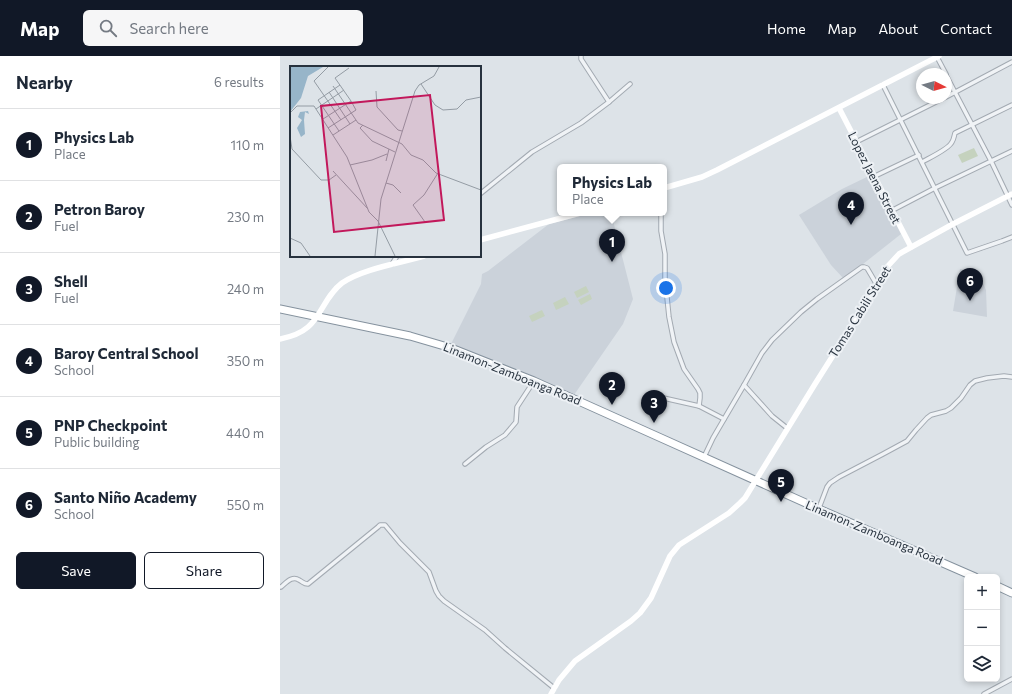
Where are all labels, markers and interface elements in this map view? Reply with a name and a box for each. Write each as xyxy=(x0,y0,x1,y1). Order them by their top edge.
search box xyxy=(83,10,363,46)
text: Map xyxy=(20,17,59,40)
icon: search xyxy=(97,17,119,39)
text: Search here xyxy=(129,19,209,37)
text: Home xyxy=(767,20,806,37)
text: Map xyxy=(828,20,856,37)
text: About xyxy=(878,20,918,37)
text: Contact xyxy=(940,20,992,37)
inset map xyxy=(290,66,481,257)
north arrow xyxy=(916,68,952,104)
text: Nearby xyxy=(16,72,73,93)
text: 6 results xyxy=(214,74,264,90)
text: Physics Lab xyxy=(54,128,134,146)
street label: Lopez Jaena Street xyxy=(845,129,904,226)
text: 1 xyxy=(26,137,32,153)
text: 110 m xyxy=(231,137,264,153)
text: Place xyxy=(54,146,86,162)
popup xyxy=(557,164,667,216)
text: Physics Lab xyxy=(572,173,652,191)
text: Place xyxy=(572,191,604,207)
pin: 4 xyxy=(838,192,864,225)
text: Petron Baroy xyxy=(54,200,145,218)
text: 2 xyxy=(25,209,33,225)
text: 230 m xyxy=(227,209,264,225)
text: Fuel xyxy=(54,218,79,234)
pin: 1 xyxy=(599,229,625,262)
street label: Tomas Cabili Street xyxy=(825,263,893,360)
pin: 6 xyxy=(957,268,983,301)
text: Shell xyxy=(54,272,88,290)
your location xyxy=(656,278,676,298)
text: 3 xyxy=(25,281,33,297)
text: 240 m xyxy=(227,281,264,297)
text: Fuel xyxy=(54,290,79,306)
street label: Linamon-Zamboanga Road xyxy=(441,339,583,407)
text: Baroy Central School xyxy=(54,344,199,362)
text: 4 xyxy=(25,353,33,369)
text: 350 m xyxy=(227,353,264,369)
text: School xyxy=(54,362,94,378)
pin: 2 xyxy=(599,372,625,405)
pin: 3 xyxy=(641,390,667,423)
text: PNP Checkpoint xyxy=(54,416,167,434)
text: 5 xyxy=(25,425,33,441)
text: 440 m xyxy=(226,425,264,441)
text: Public building xyxy=(54,434,140,450)
pin: 5 xyxy=(768,469,794,502)
text: Santo Niño Academy xyxy=(54,488,197,506)
text: 6 xyxy=(25,497,33,513)
text: 550 m xyxy=(227,497,264,513)
street label: Linamon-Zamboanga Road xyxy=(804,497,945,567)
text: School xyxy=(54,506,94,522)
button: Save xyxy=(16,552,136,589)
button: Share xyxy=(144,552,264,589)
map controls xyxy=(964,574,1000,682)
button: + xyxy=(964,574,1000,610)
button: − xyxy=(964,610,1000,646)
button: layers xyxy=(964,646,1000,682)

